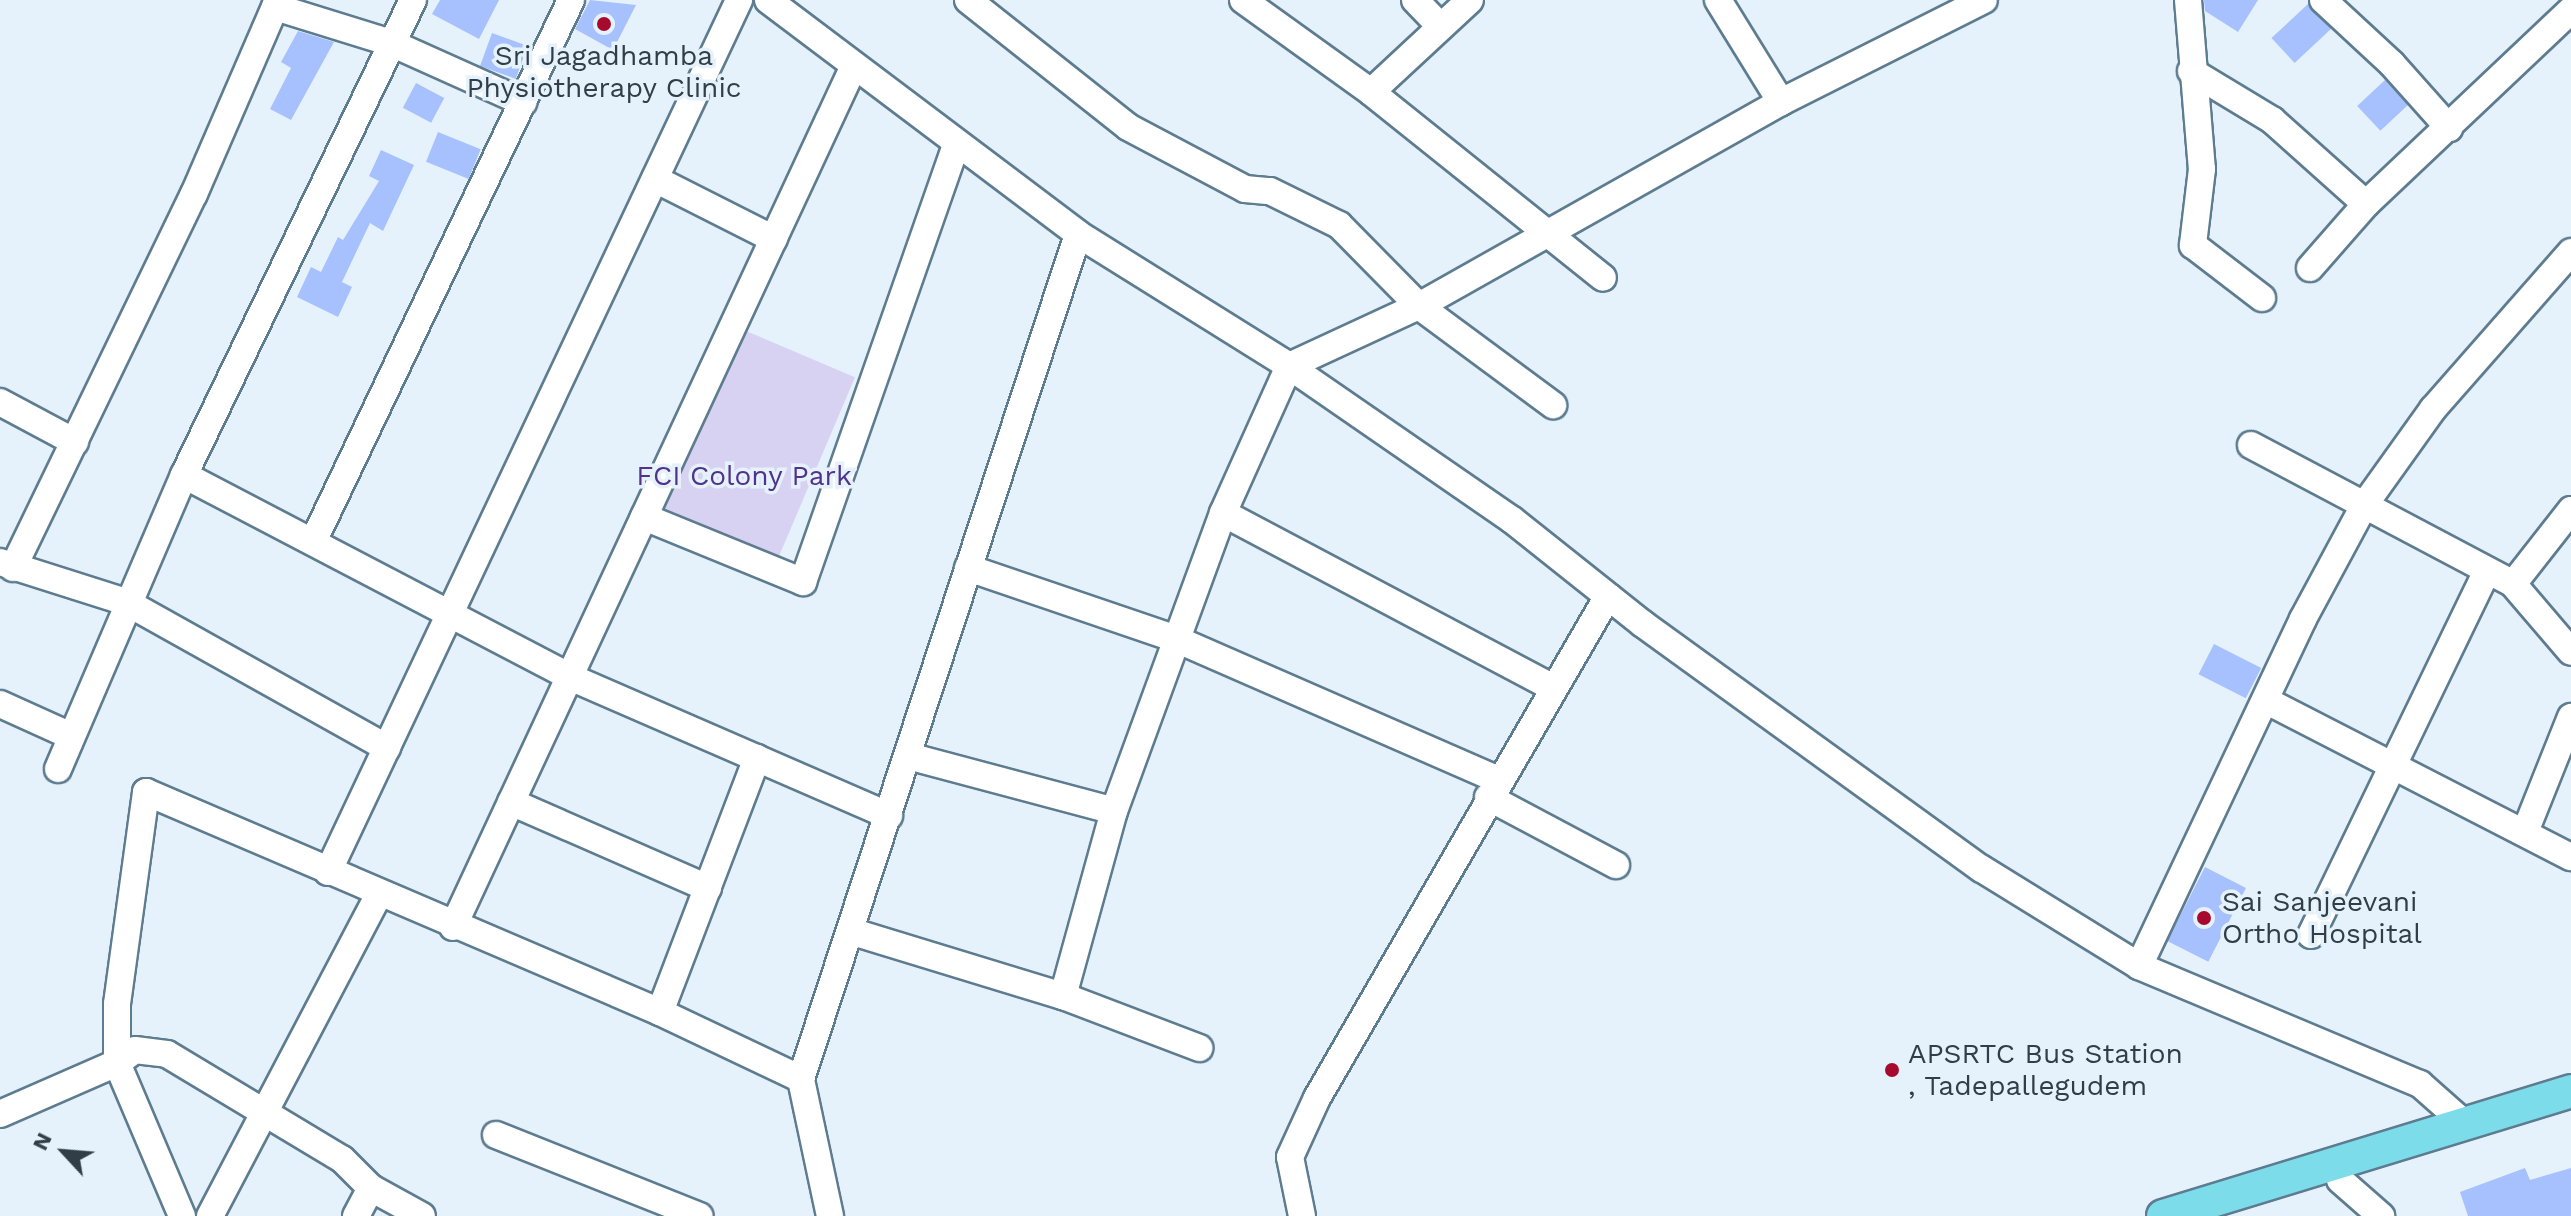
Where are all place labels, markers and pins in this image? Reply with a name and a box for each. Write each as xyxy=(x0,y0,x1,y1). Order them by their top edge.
marker: Sri Jagadhamba Physiotherapy Clinic xyxy=(593,13,615,35)
place label: Sri Jagadhamba Physiotherapy Clinic xyxy=(466,39,742,105)
place label: Sai Sanjeevani Ortho Hospital xyxy=(2222,885,2422,951)
marker: Sai Sanjeevani Ortho Hospital xyxy=(2193,907,2215,929)
place label: APSRTC Bus Station , Tadepallegudem xyxy=(1908,1037,2183,1103)
marker: APSRTC Bus Station , Tadepallegudem xyxy=(1883,1061,1901,1079)

